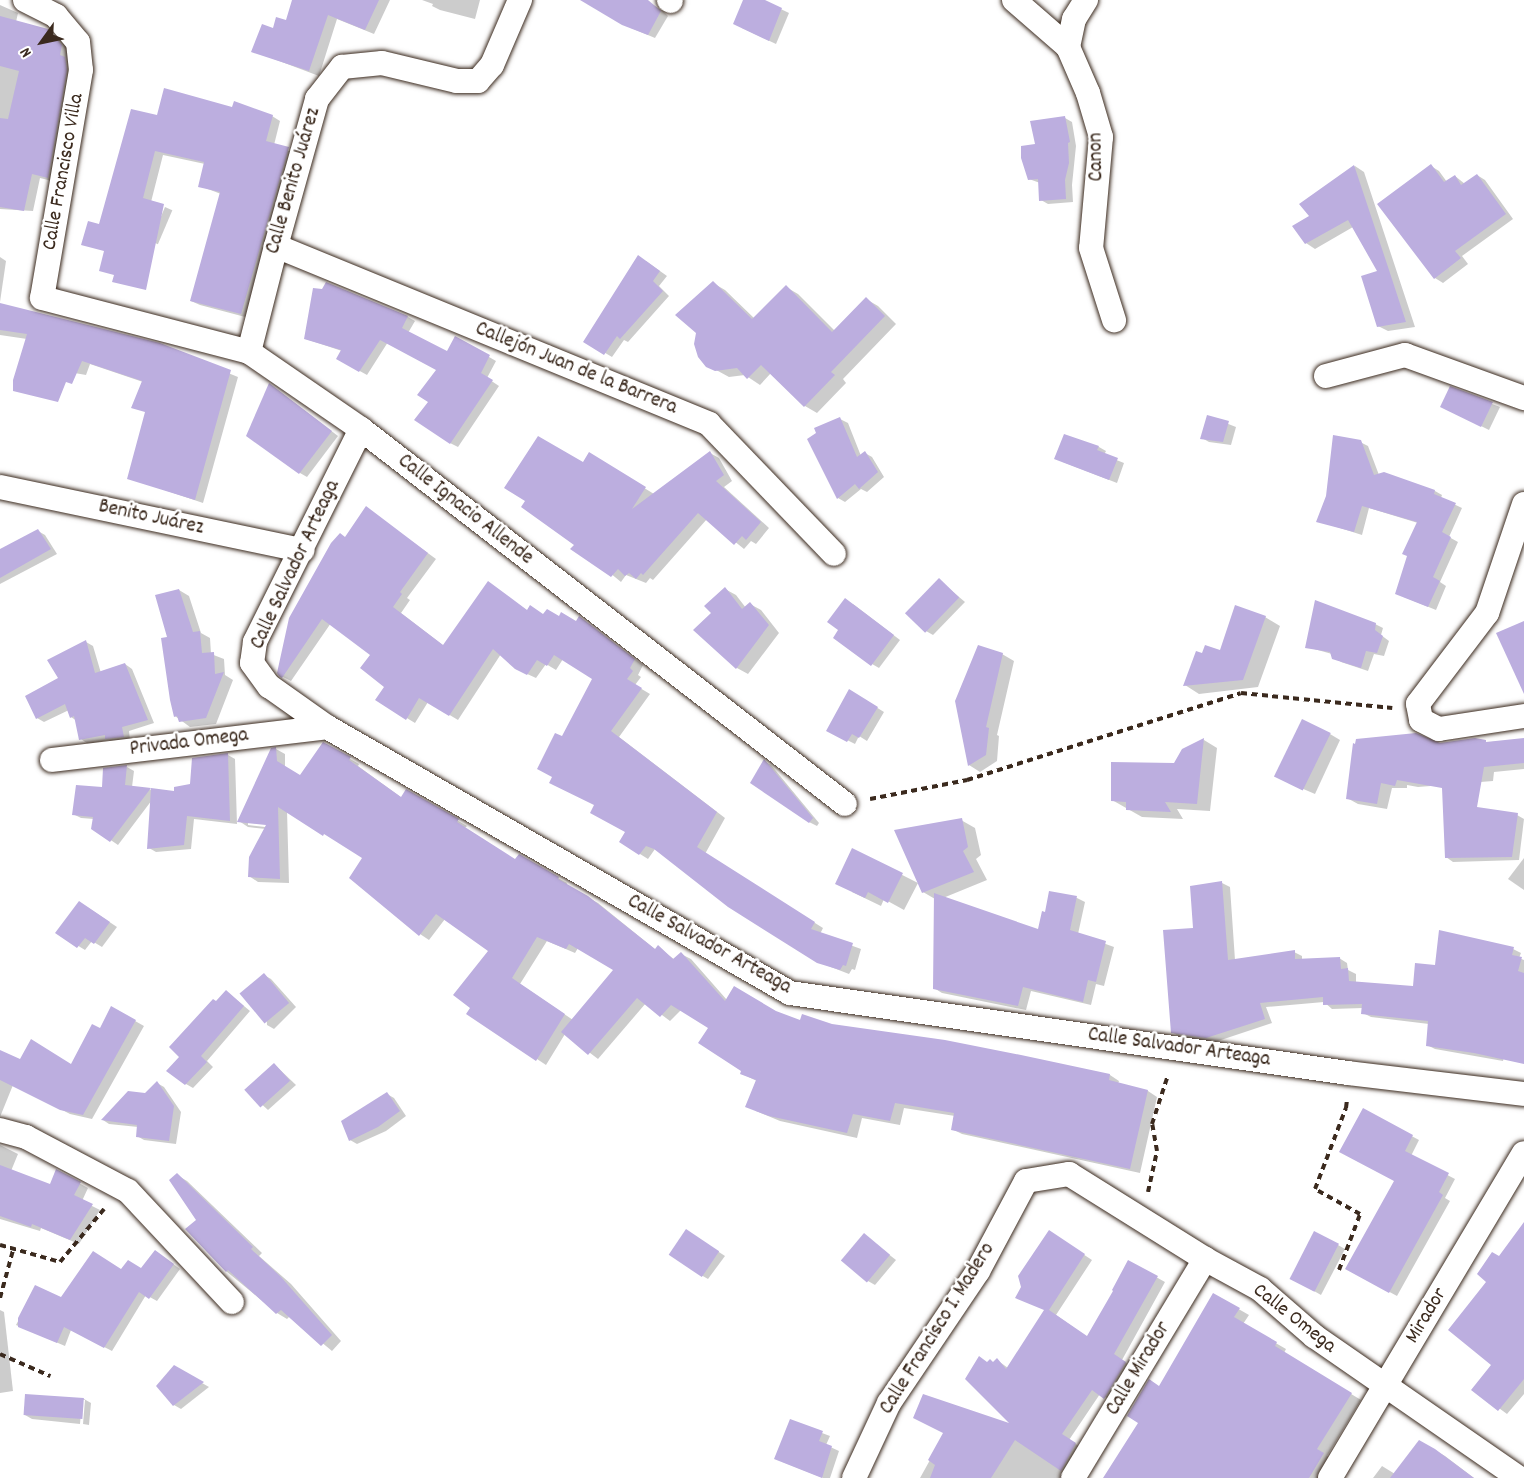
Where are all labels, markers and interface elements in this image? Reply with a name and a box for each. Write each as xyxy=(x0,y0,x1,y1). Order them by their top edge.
north arrow xyxy=(12,12,72,72)
text: N xyxy=(15,42,38,62)
street label: Calle Francisco Villa xyxy=(38,92,90,252)
street label: Calle Benito Juárez xyxy=(261,105,327,257)
street label: Canon xyxy=(1084,132,1110,182)
street label: Callejón Juan de la Barrera xyxy=(471,317,681,421)
street label: Calle Ignacio Allende xyxy=(392,449,538,571)
street label: Calle Salvador Arteaga xyxy=(246,476,346,654)
street label: Benito Juárez xyxy=(96,495,206,541)
street label: Privada Omega xyxy=(128,723,250,763)
street label: Calle Salvador Arteaga xyxy=(622,889,796,1001)
street label: Calle Salvador Arteaga xyxy=(1086,1023,1272,1073)
street label: Calle Francisco I. Madero xyxy=(875,1238,1001,1420)
street label: Calle Omega xyxy=(1247,1279,1341,1359)
street label: Mirador xyxy=(1401,1283,1453,1349)
street label: Calle Mirador xyxy=(1101,1317,1177,1421)

